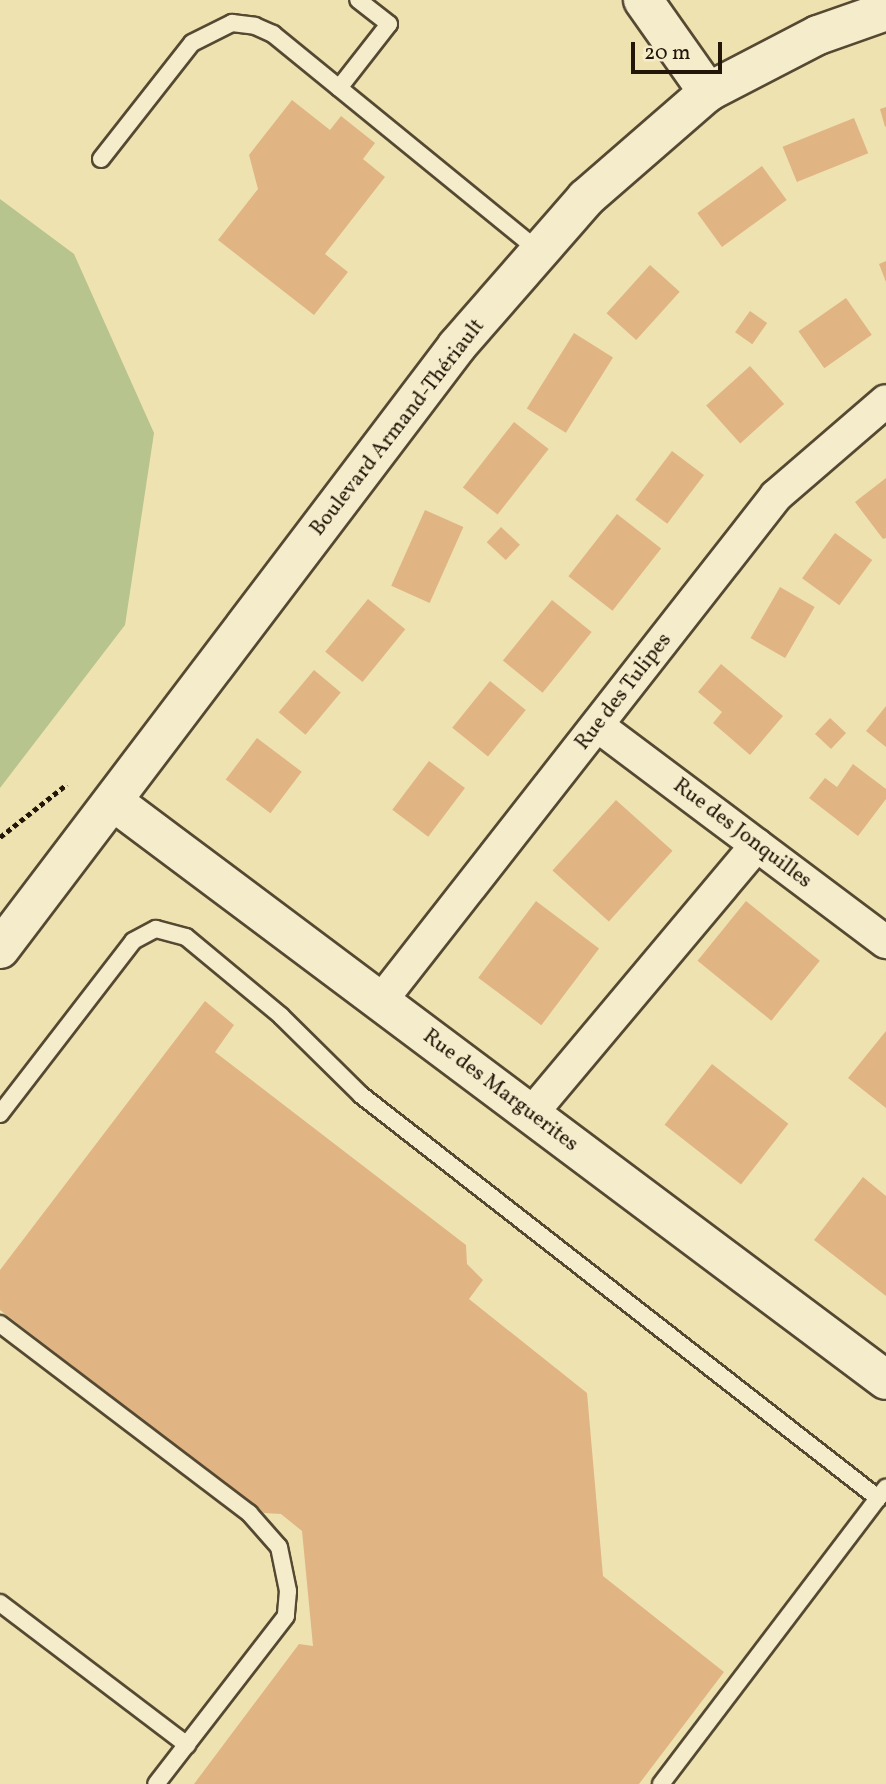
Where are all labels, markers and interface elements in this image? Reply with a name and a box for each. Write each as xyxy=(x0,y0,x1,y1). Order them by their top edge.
scale bar xyxy=(634,28,725,72)
text: 20 m xyxy=(644,39,690,68)
street label: Boulevard Armand-Thériault xyxy=(306,315,490,541)
street label: Rue des Tulipes xyxy=(570,628,678,756)
street label: Rue des Jonquilles xyxy=(668,774,816,894)
street label: Rue des Marguerites xyxy=(417,1024,583,1158)

